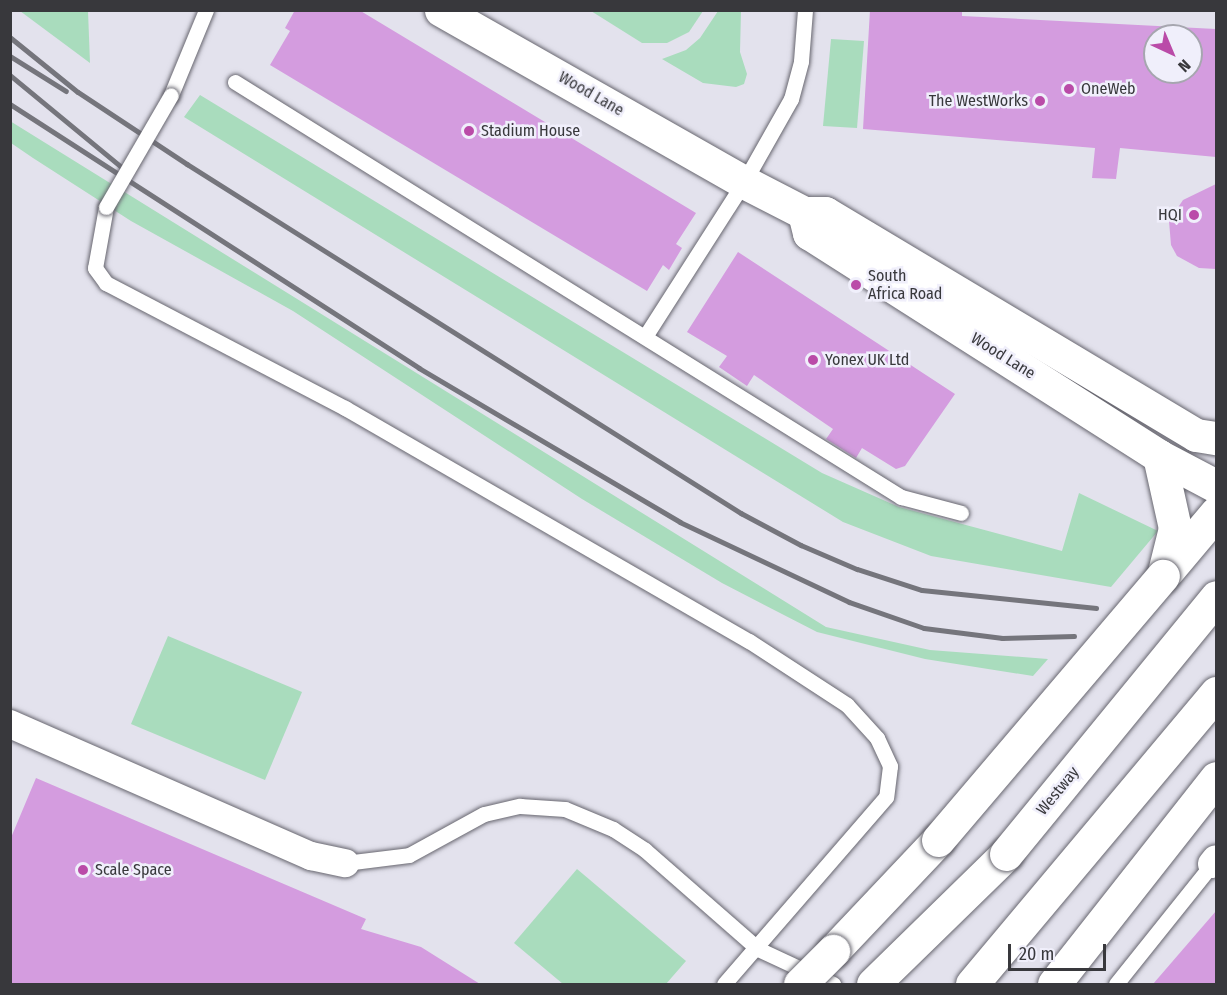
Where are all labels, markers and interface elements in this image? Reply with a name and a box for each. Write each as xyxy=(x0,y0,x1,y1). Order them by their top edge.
north arrow xyxy=(1143,24,1203,84)
text: N xyxy=(1174,56,1195,76)
street label: Wood Lane xyxy=(555,68,627,120)
place label: OneWeb xyxy=(1081,79,1136,99)
marker: OneWeb xyxy=(1062,82,1076,96)
place label: The WestWorks xyxy=(929,91,1028,111)
marker: The WestWorks xyxy=(1033,94,1047,108)
place label: Stadium House xyxy=(481,121,580,141)
marker: Stadium House xyxy=(462,124,476,138)
place label: HQI xyxy=(1158,205,1182,225)
marker: HQI xyxy=(1187,208,1201,222)
place label: South Africa Road xyxy=(868,266,942,304)
marker: South Africa Road xyxy=(849,278,863,292)
street label: Wood Lane xyxy=(967,329,1039,383)
place label: Yonex UK Ltd xyxy=(825,350,909,370)
marker: Yonex UK Ltd xyxy=(806,353,820,367)
street label: Westway xyxy=(1033,763,1083,819)
place label: Scale Space xyxy=(95,860,172,880)
marker: Scale Space xyxy=(76,863,90,877)
scale bar xyxy=(1011,932,1108,970)
text: 20 m xyxy=(1019,943,1054,965)

